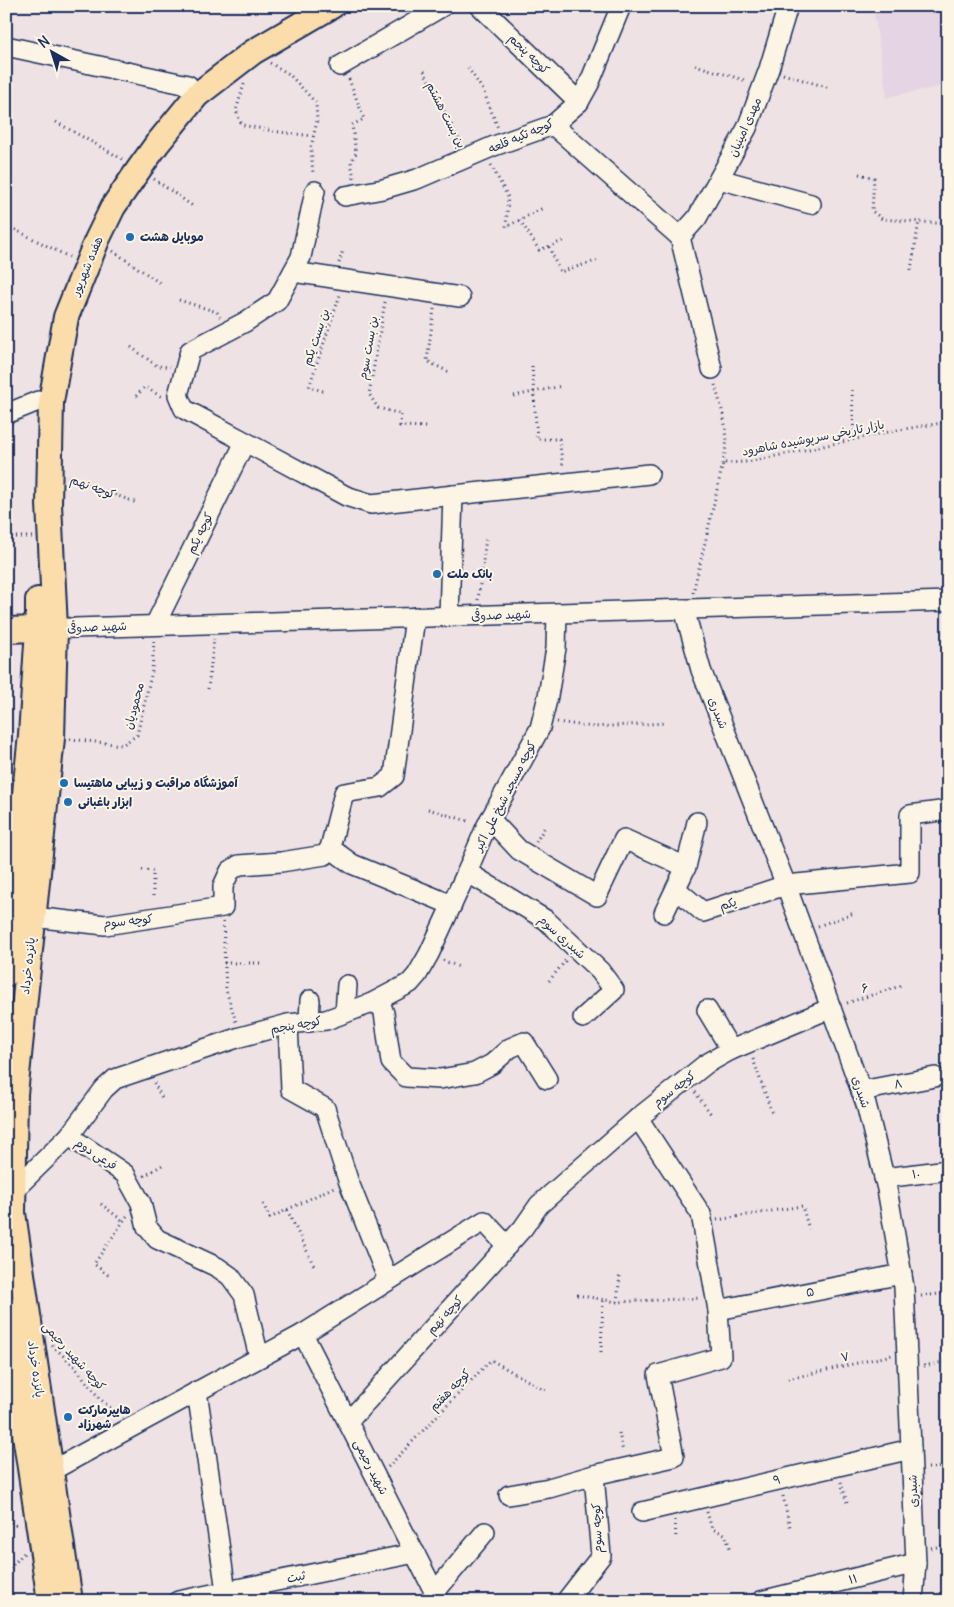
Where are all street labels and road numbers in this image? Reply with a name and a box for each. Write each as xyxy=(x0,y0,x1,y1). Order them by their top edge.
street label: کوچه پنجم xyxy=(504,30,553,78)
street label: بن بست هشتم xyxy=(422,79,470,151)
street label: مهدی امینیان xyxy=(725,95,764,159)
street label: کوچه تکیه قلعه xyxy=(486,115,556,156)
street label: هفده شهریور xyxy=(67,234,106,299)
street label: بن بست یکم xyxy=(299,307,334,368)
street label: بن بست سوم xyxy=(355,315,382,381)
street label: بازار تاریخی سرپوشیده شاهرود xyxy=(740,416,886,460)
street label: کوچه نهم xyxy=(68,471,118,503)
street label: کوچه یکم xyxy=(183,510,218,557)
street label: شهید صدوقی xyxy=(471,606,531,624)
street label: شهید صدوقی xyxy=(67,618,127,636)
street label: محمودیان xyxy=(120,681,147,731)
street label: شبدری xyxy=(704,695,732,731)
street label: کوچه مسجد شیخ علی اکبر xyxy=(470,738,541,855)
street label: یکم xyxy=(718,894,739,915)
street label: کوچه سوم xyxy=(102,910,154,933)
street label: شبدری سوم xyxy=(534,912,589,963)
street label: پانزده خرداد xyxy=(17,937,39,995)
street label: ۶ xyxy=(859,979,871,996)
street label: کوچه پنجم xyxy=(269,1013,323,1038)
street label: کوچه سوم xyxy=(649,1067,699,1112)
street label: شبدری xyxy=(848,1074,874,1110)
street label: ۸ xyxy=(892,1075,903,1092)
street label: فرعی دوم xyxy=(71,1134,120,1174)
street label: ۱۰ xyxy=(911,1166,921,1181)
street label: ۵ xyxy=(804,1283,815,1300)
street label: کوچه نهم xyxy=(423,1292,467,1338)
street label: کوچه شهید رحیمی xyxy=(39,1318,109,1394)
street label: پانزده خرداد xyxy=(24,1339,48,1399)
street label: ۷ xyxy=(839,1348,851,1365)
street label: کوچه هفتم xyxy=(426,1365,475,1415)
street label: شهید رحیمی xyxy=(350,1437,392,1497)
street label: ۹ xyxy=(772,1471,782,1488)
street label: شبدری xyxy=(904,1474,922,1508)
street label: کوچه سوم xyxy=(588,1503,607,1553)
street label: ثبت xyxy=(285,1567,307,1587)
street label: ۱۱ xyxy=(847,1570,859,1587)

